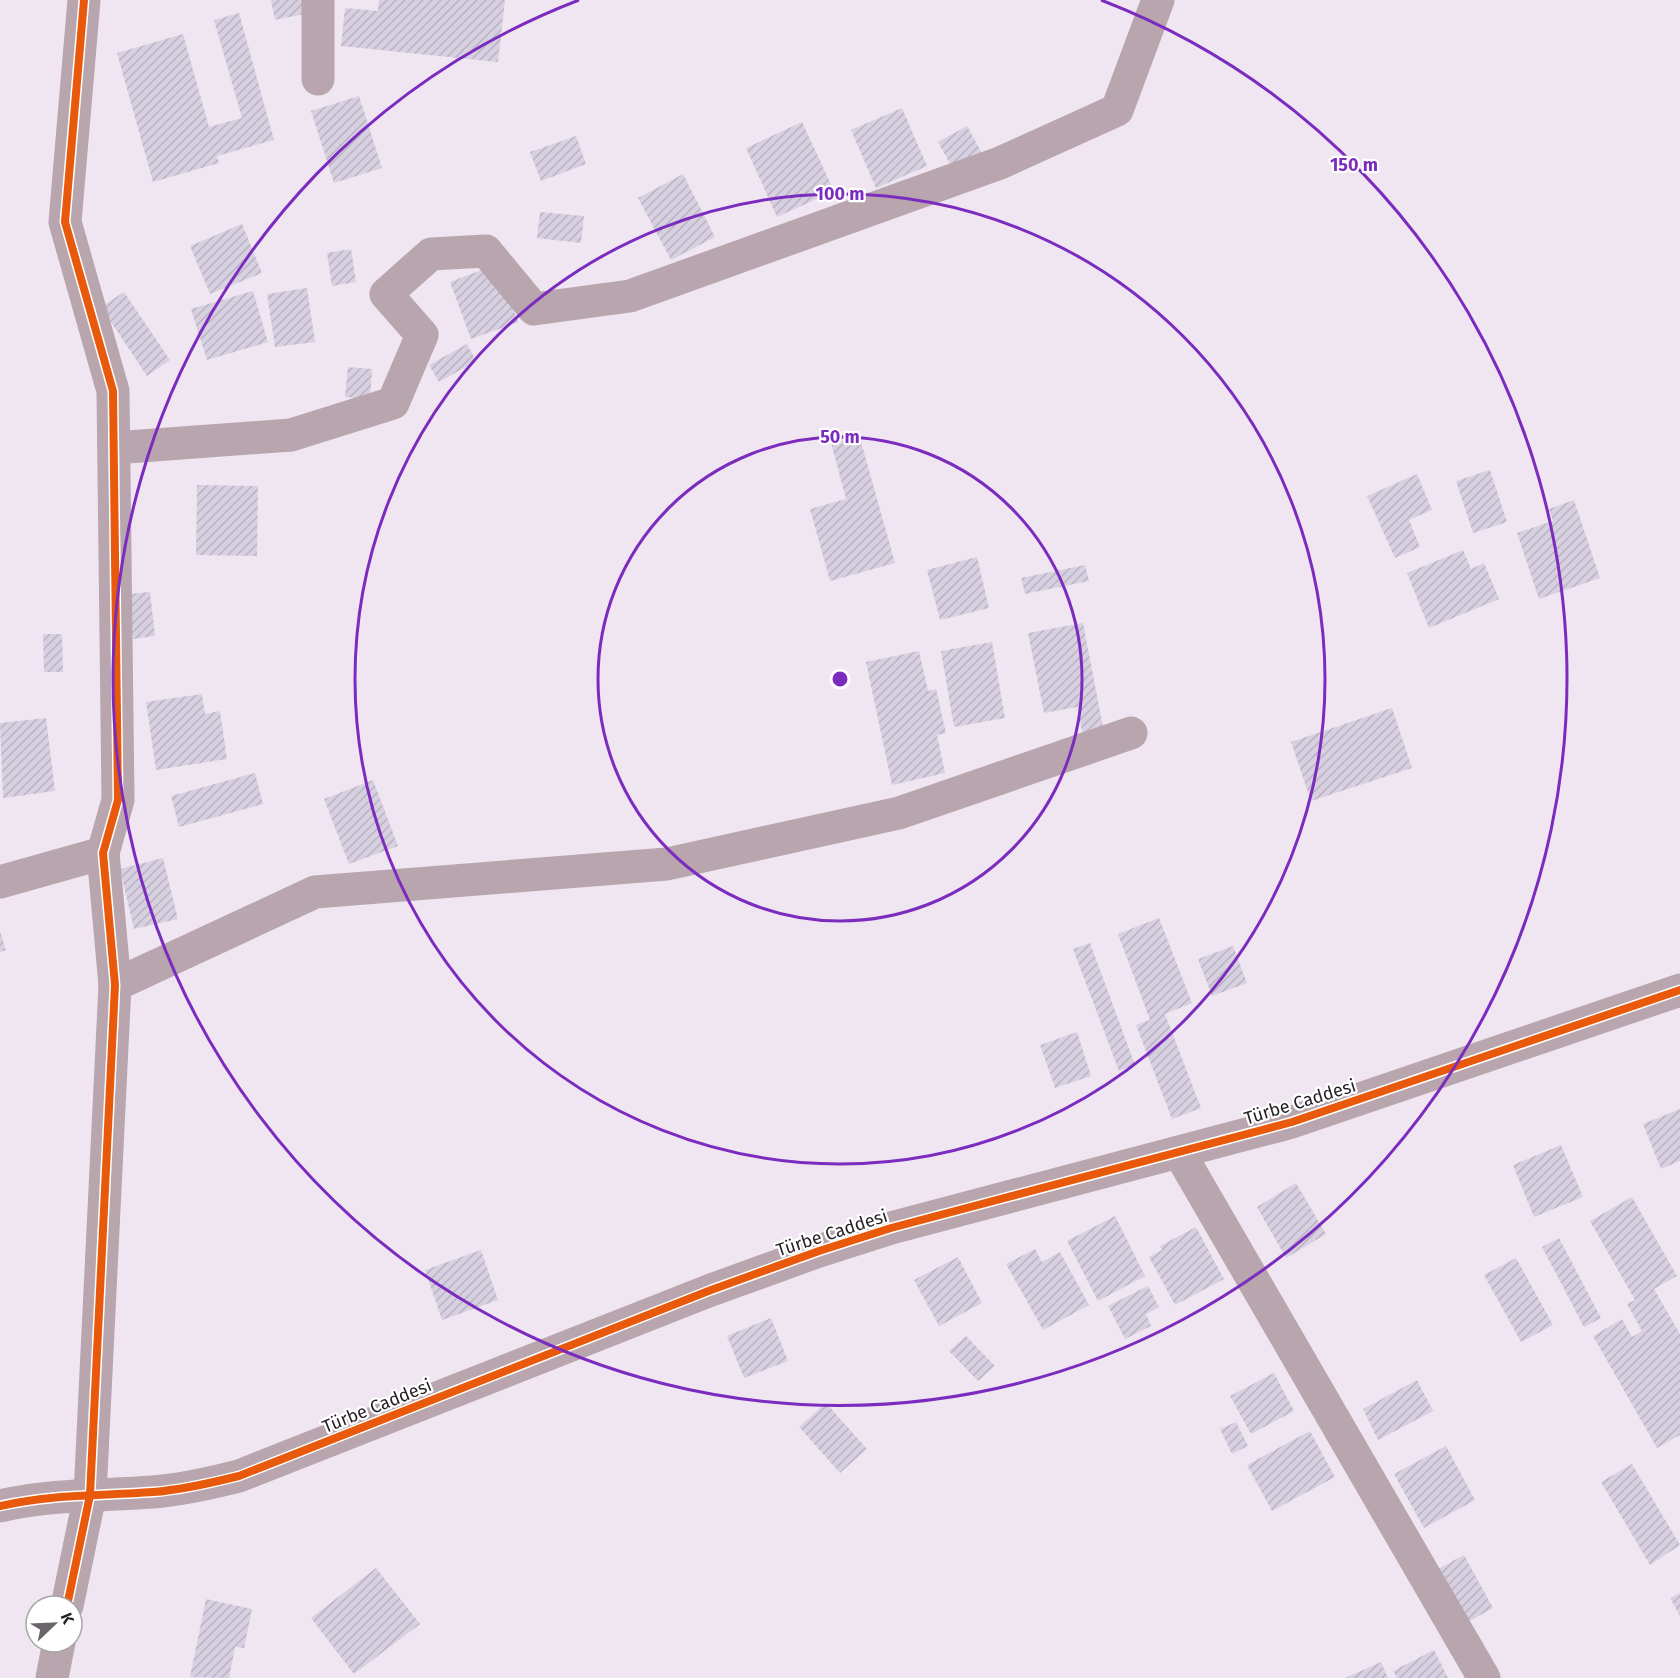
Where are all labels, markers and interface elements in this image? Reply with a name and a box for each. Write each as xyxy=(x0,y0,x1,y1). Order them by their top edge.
text: 150 m xyxy=(1330,154,1378,176)
text: 100 m xyxy=(816,183,864,205)
text: 50 m xyxy=(820,426,860,448)
centre of rings xyxy=(830,669,850,689)
street label: Türbe Caddesi xyxy=(1241,1075,1359,1129)
street label: Türbe Caddesi xyxy=(774,1205,890,1261)
street label: Türbe Caddesi xyxy=(319,1374,435,1438)
north arrow xyxy=(24,1594,84,1654)
text: K xyxy=(57,1610,78,1628)

